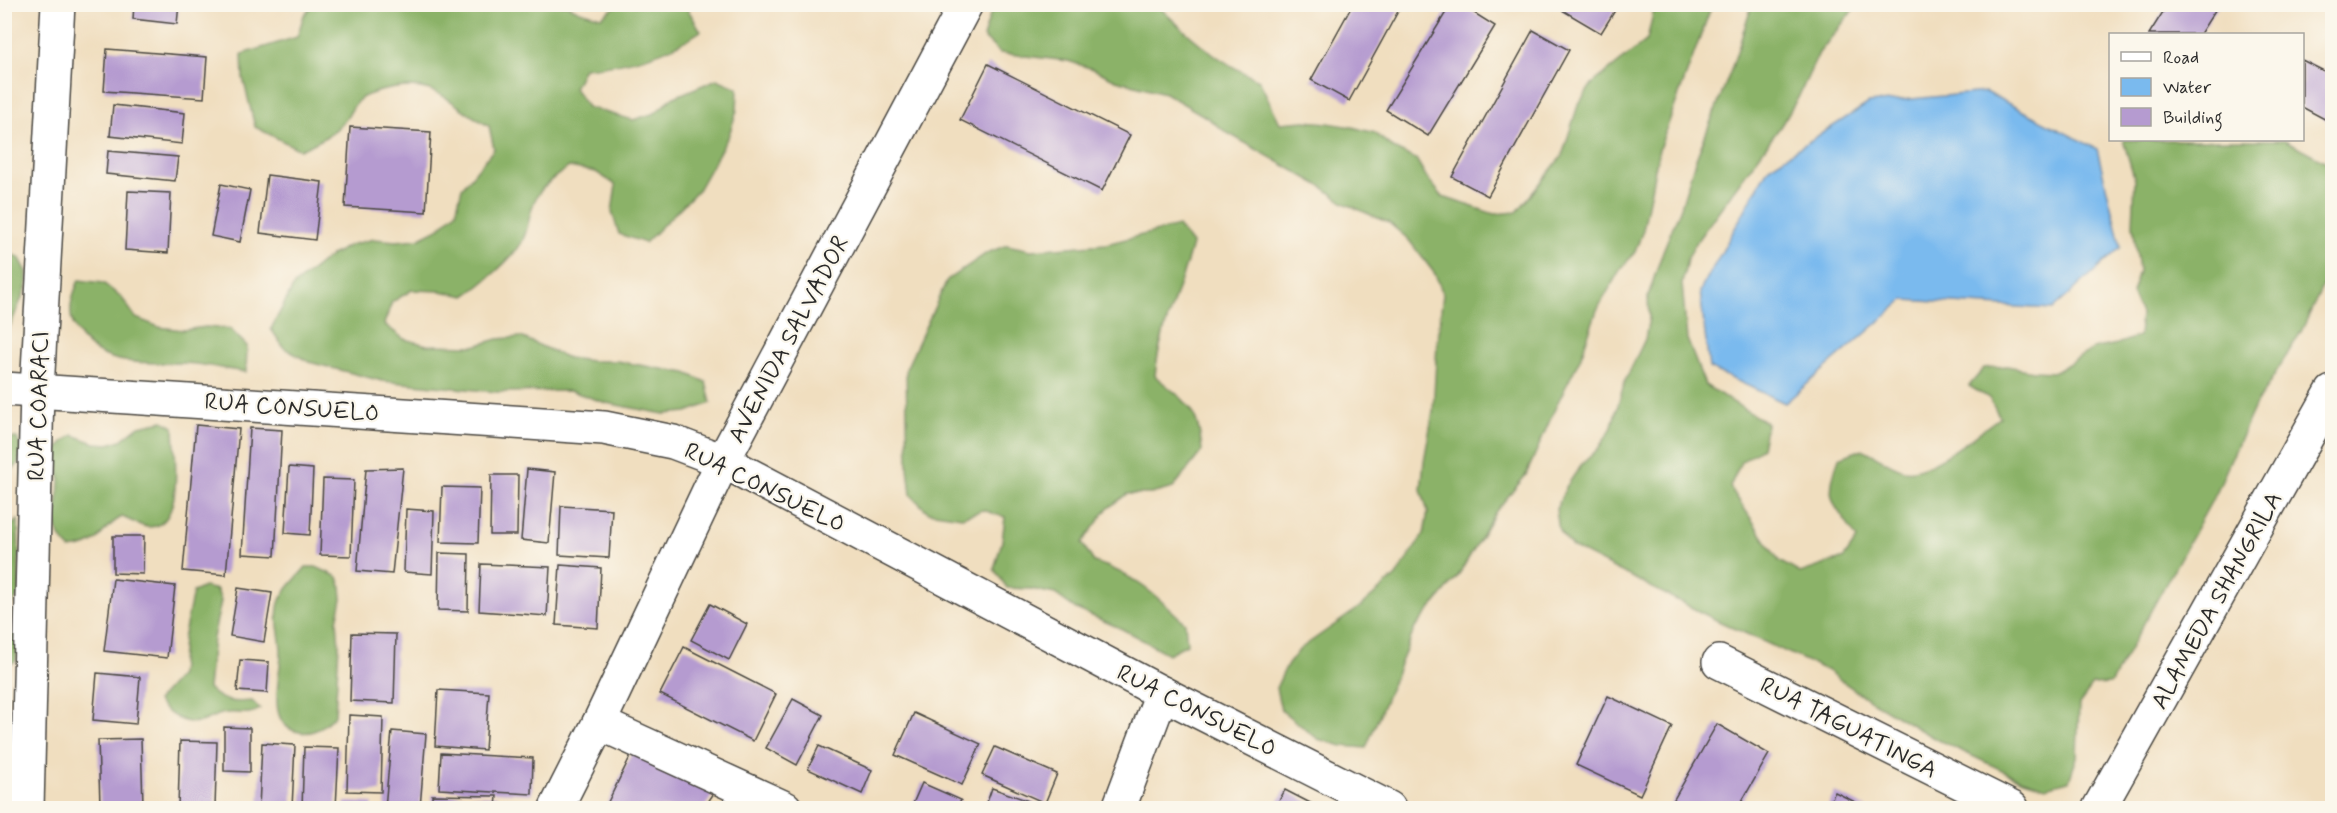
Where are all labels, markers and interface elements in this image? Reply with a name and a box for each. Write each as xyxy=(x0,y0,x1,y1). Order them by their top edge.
legend xyxy=(2109,33,2304,141)
text: Road xyxy=(2163,46,2199,70)
text: Water xyxy=(2163,76,2212,100)
text: Building xyxy=(2163,106,2223,132)
street label: AVENIDA SALVADOR xyxy=(722,231,857,449)
street label: RUA COARACI xyxy=(21,331,58,482)
street label: RUA CONSUELO xyxy=(203,387,380,430)
street label: RUA CONSUELO xyxy=(679,436,850,541)
street label: ALAMEDA SHANGRILA xyxy=(2144,486,2290,715)
street label: RUA CONSUELO xyxy=(1111,658,1281,765)
street label: RUA TAGUATINGA xyxy=(1754,670,1942,786)

